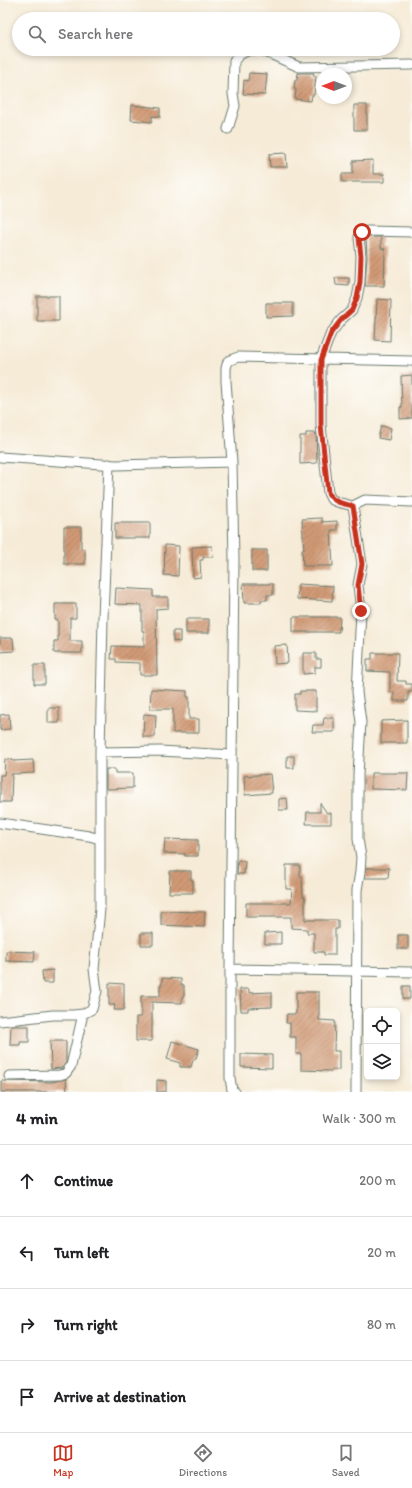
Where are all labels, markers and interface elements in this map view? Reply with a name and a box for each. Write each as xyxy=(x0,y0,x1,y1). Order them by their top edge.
search box xyxy=(12,12,400,56)
icon: search xyxy=(26,23,48,45)
text: Search here xyxy=(58,25,133,43)
north arrow xyxy=(316,68,352,104)
route start xyxy=(353,223,371,241)
route end xyxy=(352,602,370,620)
map controls xyxy=(364,1008,400,1080)
button: locate xyxy=(364,1008,400,1044)
button: layers xyxy=(364,1044,400,1080)
text: 4 min xyxy=(16,1108,58,1128)
text: Walk · 300 m xyxy=(322,1111,396,1126)
icon: ahead xyxy=(16,1170,38,1192)
text: Continue xyxy=(54,1172,113,1190)
text: 200 m xyxy=(359,1173,396,1188)
icon: left xyxy=(16,1242,38,1264)
text: Turn left xyxy=(54,1244,109,1262)
text: 20 m xyxy=(367,1245,396,1260)
icon: right xyxy=(16,1314,38,1336)
text: Turn right xyxy=(54,1316,118,1334)
text: 80 m xyxy=(367,1317,396,1332)
icon: arrive xyxy=(16,1386,38,1408)
text: Arrive at destination xyxy=(54,1388,186,1406)
tab: Map xyxy=(52,1442,74,1479)
tab: Directions xyxy=(179,1442,227,1479)
tab: Saved xyxy=(332,1442,360,1479)

